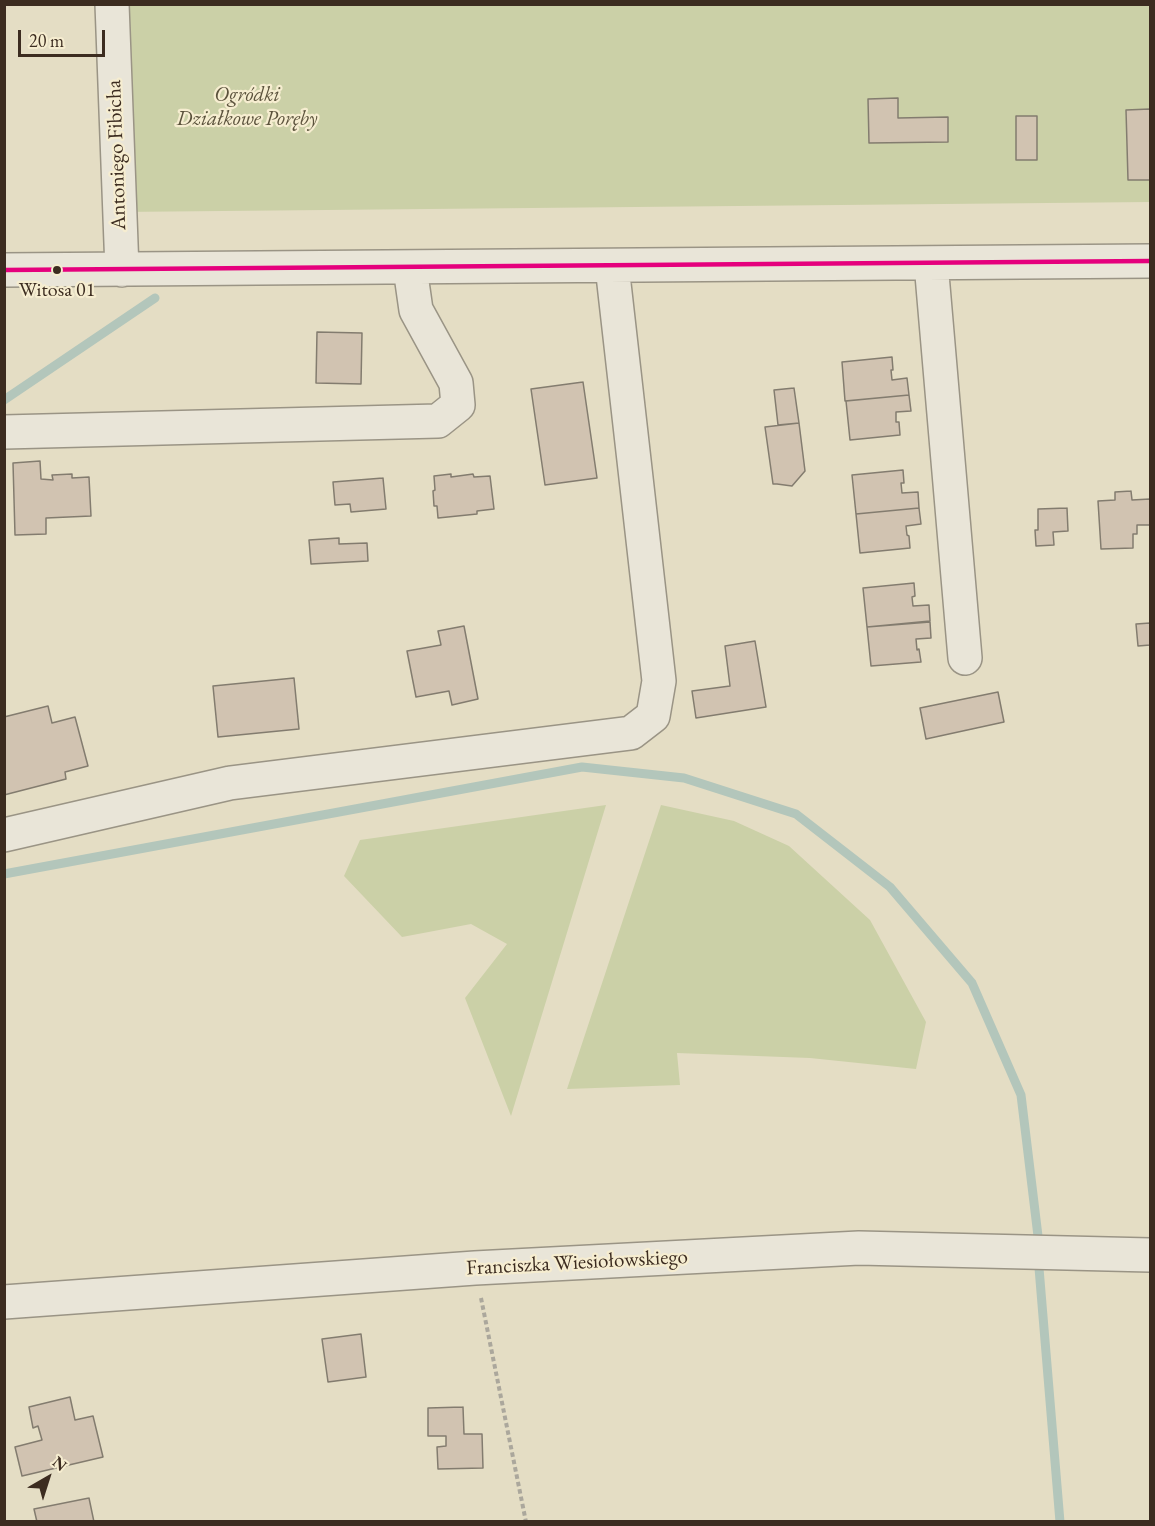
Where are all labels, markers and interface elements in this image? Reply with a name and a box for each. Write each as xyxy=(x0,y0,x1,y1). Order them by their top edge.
scale bar xyxy=(21,18,108,56)
text: 20 m xyxy=(29,29,64,52)
street label: Antoniego Fibicha xyxy=(102,79,132,231)
park label: Ogródki Działkowe Poręby xyxy=(177,82,317,132)
marker: Witosa 01 xyxy=(51,264,63,276)
place label: Witosa 01 xyxy=(19,279,95,303)
street label: Franciszka Wiesiołowskiego xyxy=(465,1245,689,1281)
north arrow xyxy=(18,1448,78,1508)
text: N xyxy=(48,1451,71,1476)

